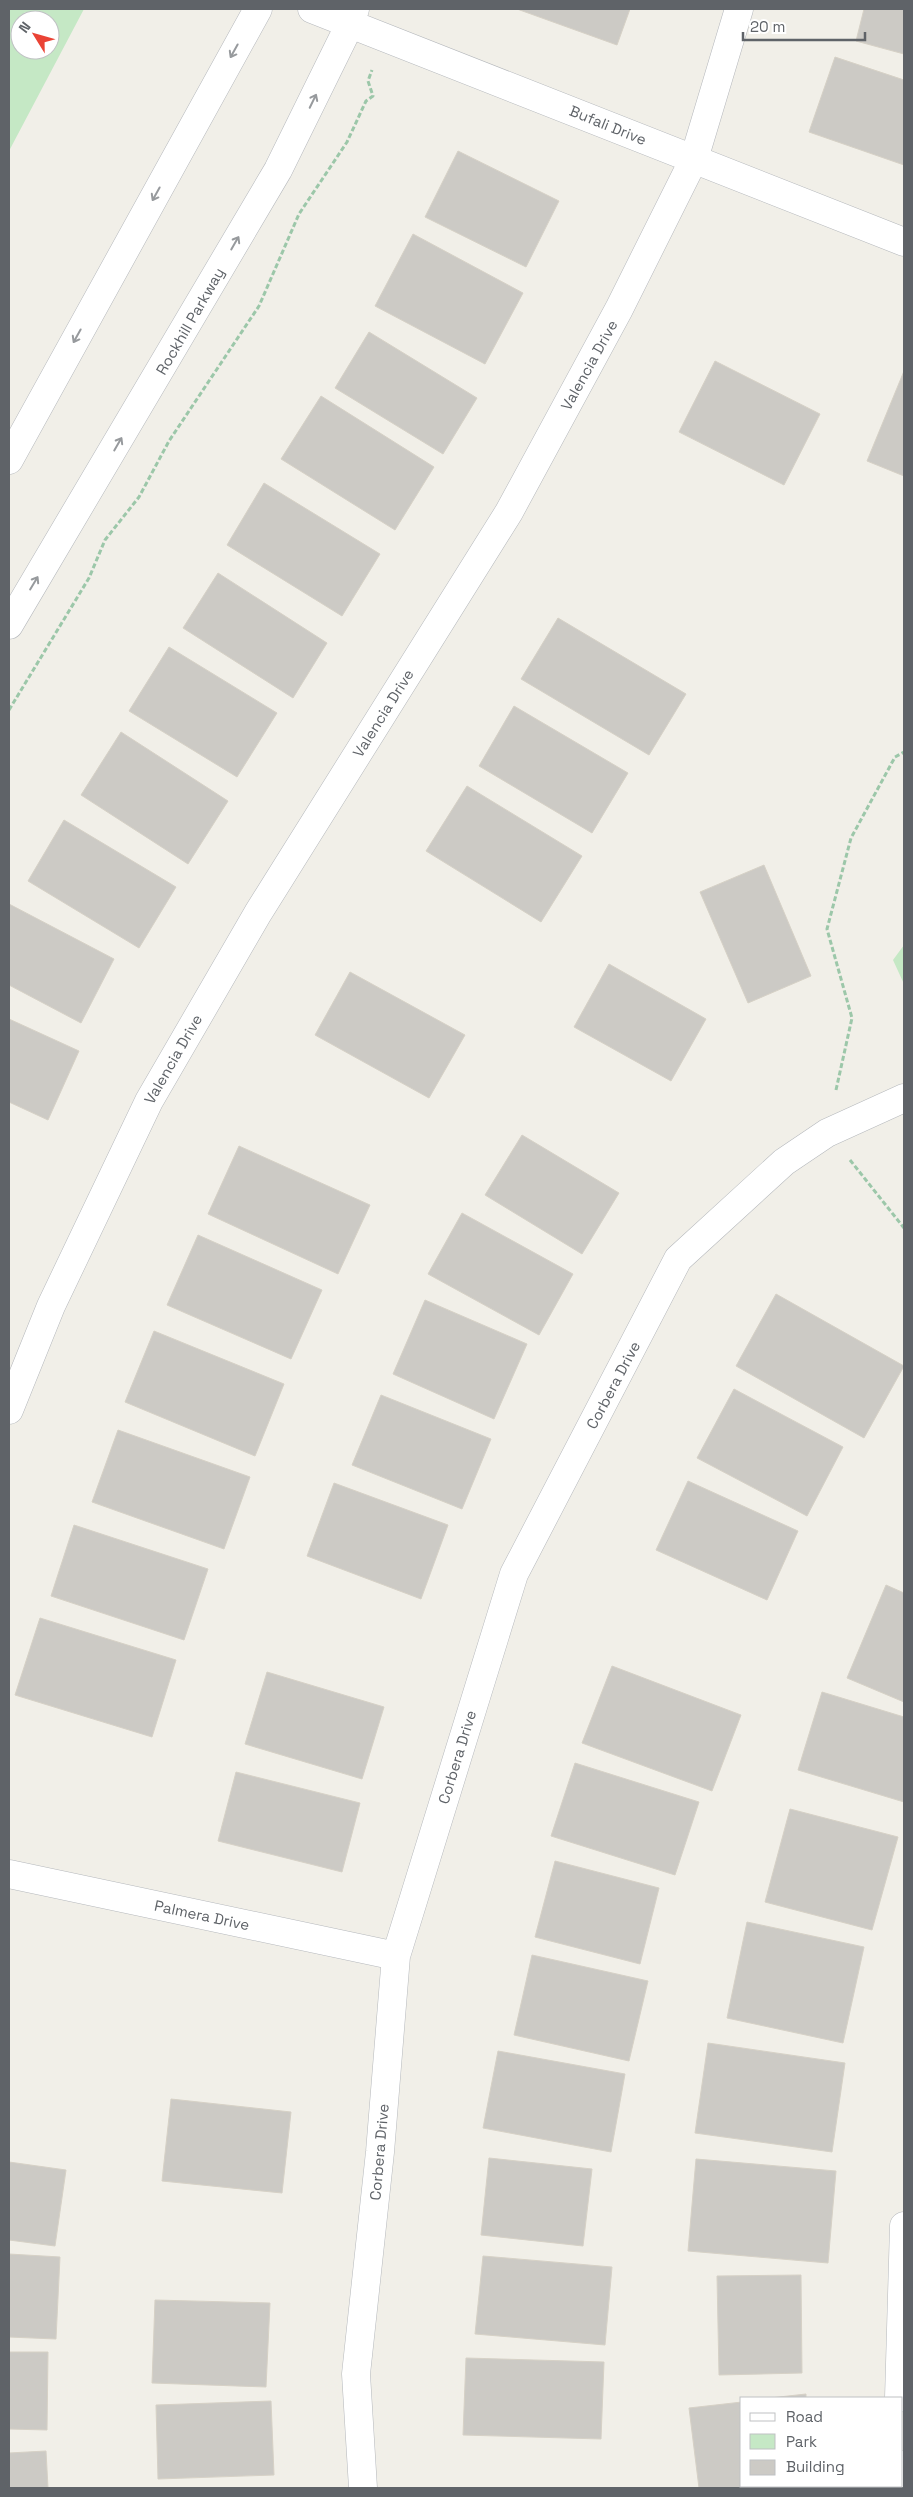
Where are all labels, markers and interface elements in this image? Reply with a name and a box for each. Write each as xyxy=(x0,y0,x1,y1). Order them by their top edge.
north arrow xyxy=(10,10,60,60)
scale bar xyxy=(743,10,866,42)
text: 20 m xyxy=(750,17,785,36)
text: N xyxy=(15,18,35,36)
one-way arrow xyxy=(229,44,239,58)
one-way arrow xyxy=(308,93,318,108)
street label: Bufali Drive xyxy=(567,101,649,149)
one-way arrow xyxy=(151,186,161,201)
one-way arrow xyxy=(231,237,241,251)
street label: Rockhill Parkway xyxy=(152,264,228,378)
street label: Valencia Drive xyxy=(556,316,622,413)
one-way arrow xyxy=(72,328,82,343)
one-way arrow xyxy=(113,437,123,451)
one-way arrow xyxy=(29,577,39,591)
street label: Valencia Drive xyxy=(348,665,418,761)
street label: Valencia Drive xyxy=(140,1011,206,1107)
street label: Corbera Drive xyxy=(582,1338,644,1432)
street label: Corbera Drive xyxy=(434,1708,480,1806)
street label: Palmera Drive xyxy=(153,1896,251,1934)
street label: Corbera Drive xyxy=(365,2103,393,2201)
legend xyxy=(740,2397,903,2487)
text: Road xyxy=(786,2407,823,2426)
text: Park xyxy=(786,2432,817,2451)
text: Building xyxy=(786,2457,845,2476)

